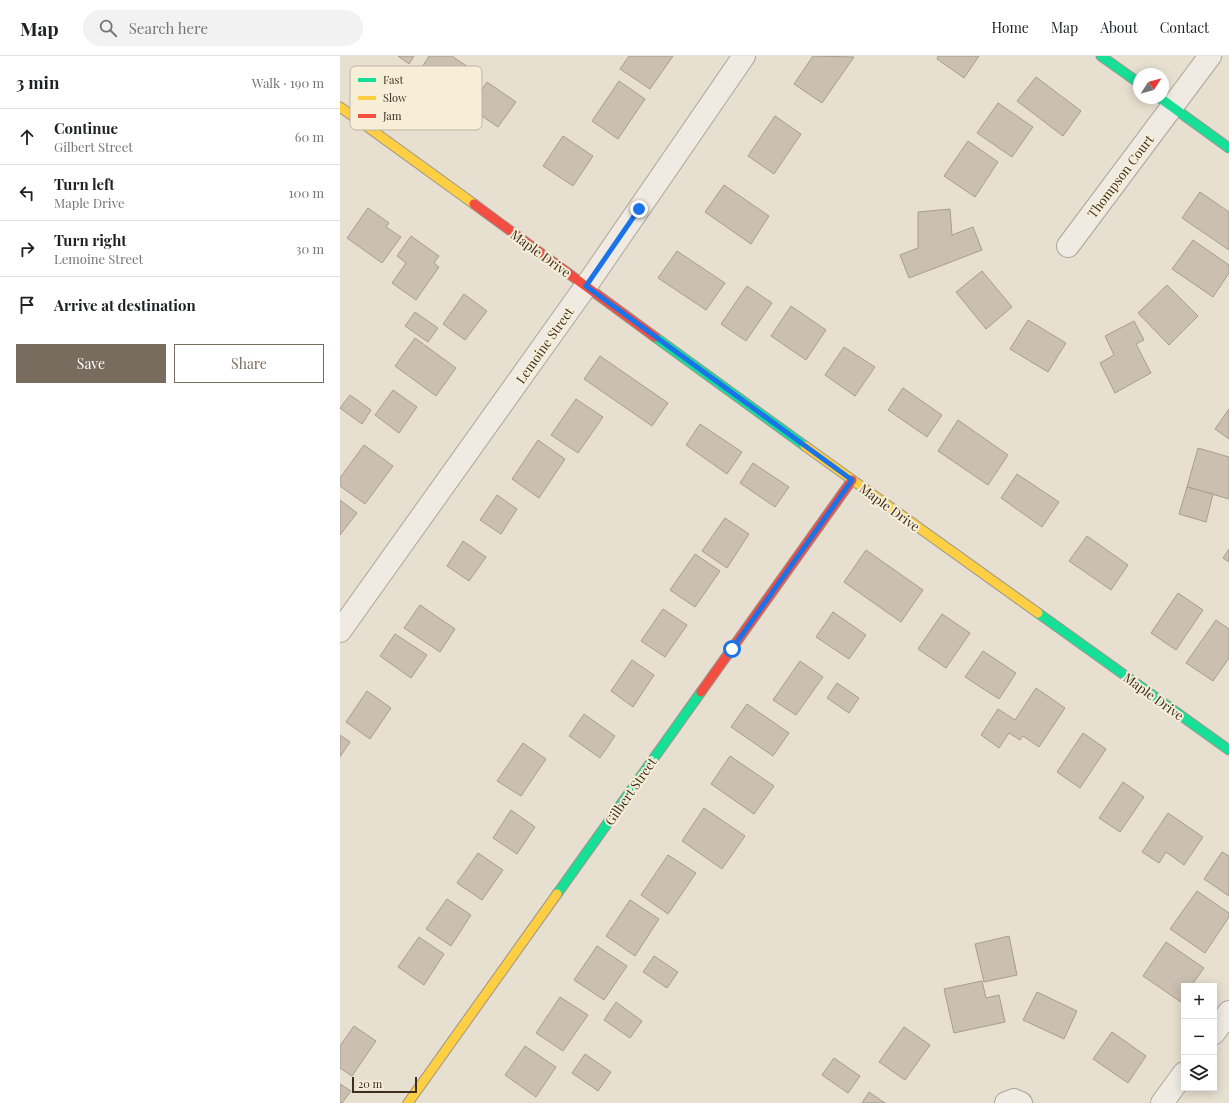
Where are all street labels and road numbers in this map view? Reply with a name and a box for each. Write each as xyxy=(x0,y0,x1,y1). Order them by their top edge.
street label: Thompson Court xyxy=(1083,131,1157,221)
street label: Maple Drive xyxy=(507,225,575,281)
street label: Lemoine Street xyxy=(511,303,577,386)
street label: Maple Drive xyxy=(856,479,924,535)
street label: Maple Drive xyxy=(1120,668,1188,724)
street label: Gilbert Street xyxy=(600,753,660,828)

